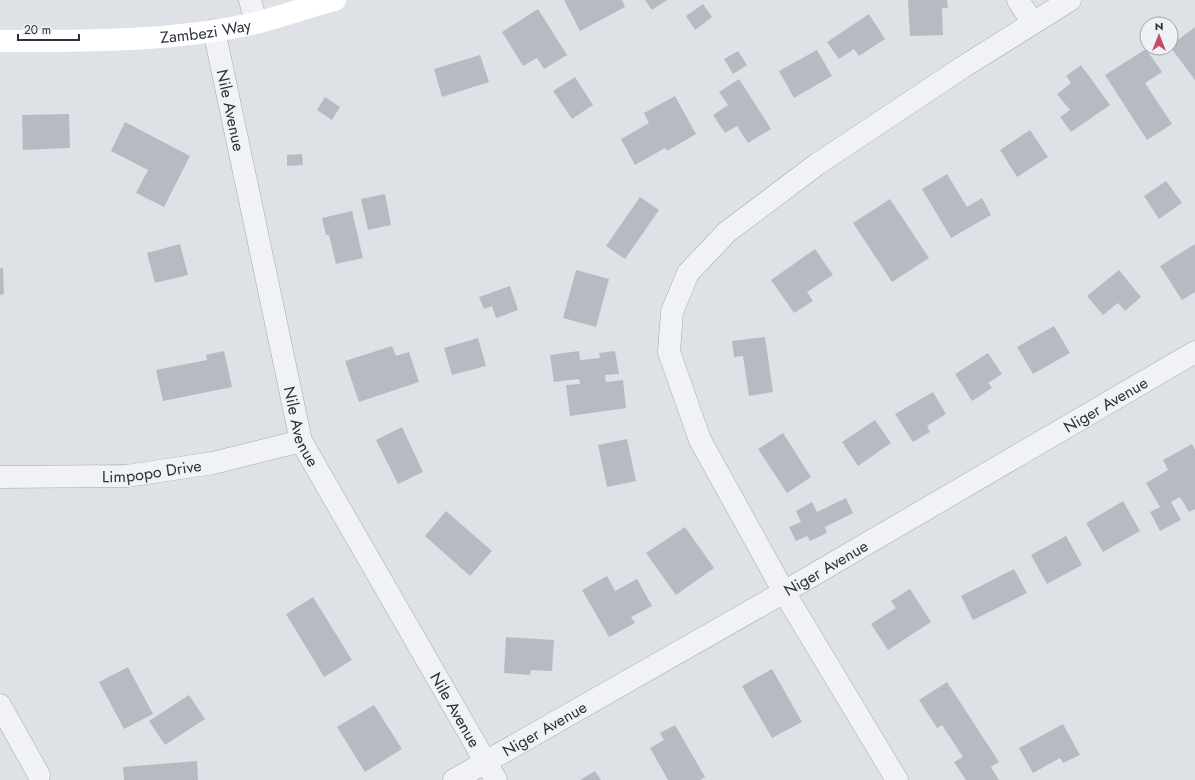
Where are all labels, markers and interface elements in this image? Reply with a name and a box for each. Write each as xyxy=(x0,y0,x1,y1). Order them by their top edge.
street label: Zambezi Way xyxy=(159,13,254,49)
scale bar xyxy=(18,16,79,42)
north arrow xyxy=(1139,16,1179,56)
text: N xyxy=(1155,18,1163,34)
text: 20 m xyxy=(24,21,51,39)
street label: Nile Avenue xyxy=(211,67,250,153)
street label: Niger Avenue xyxy=(1059,371,1152,438)
street label: Nile Avenue xyxy=(278,384,324,471)
street label: Limpopo Drive xyxy=(102,454,203,488)
street label: Niger Avenue xyxy=(779,534,872,602)
street label: Nile Avenue xyxy=(424,668,486,752)
street label: Niger Avenue xyxy=(498,696,591,762)

